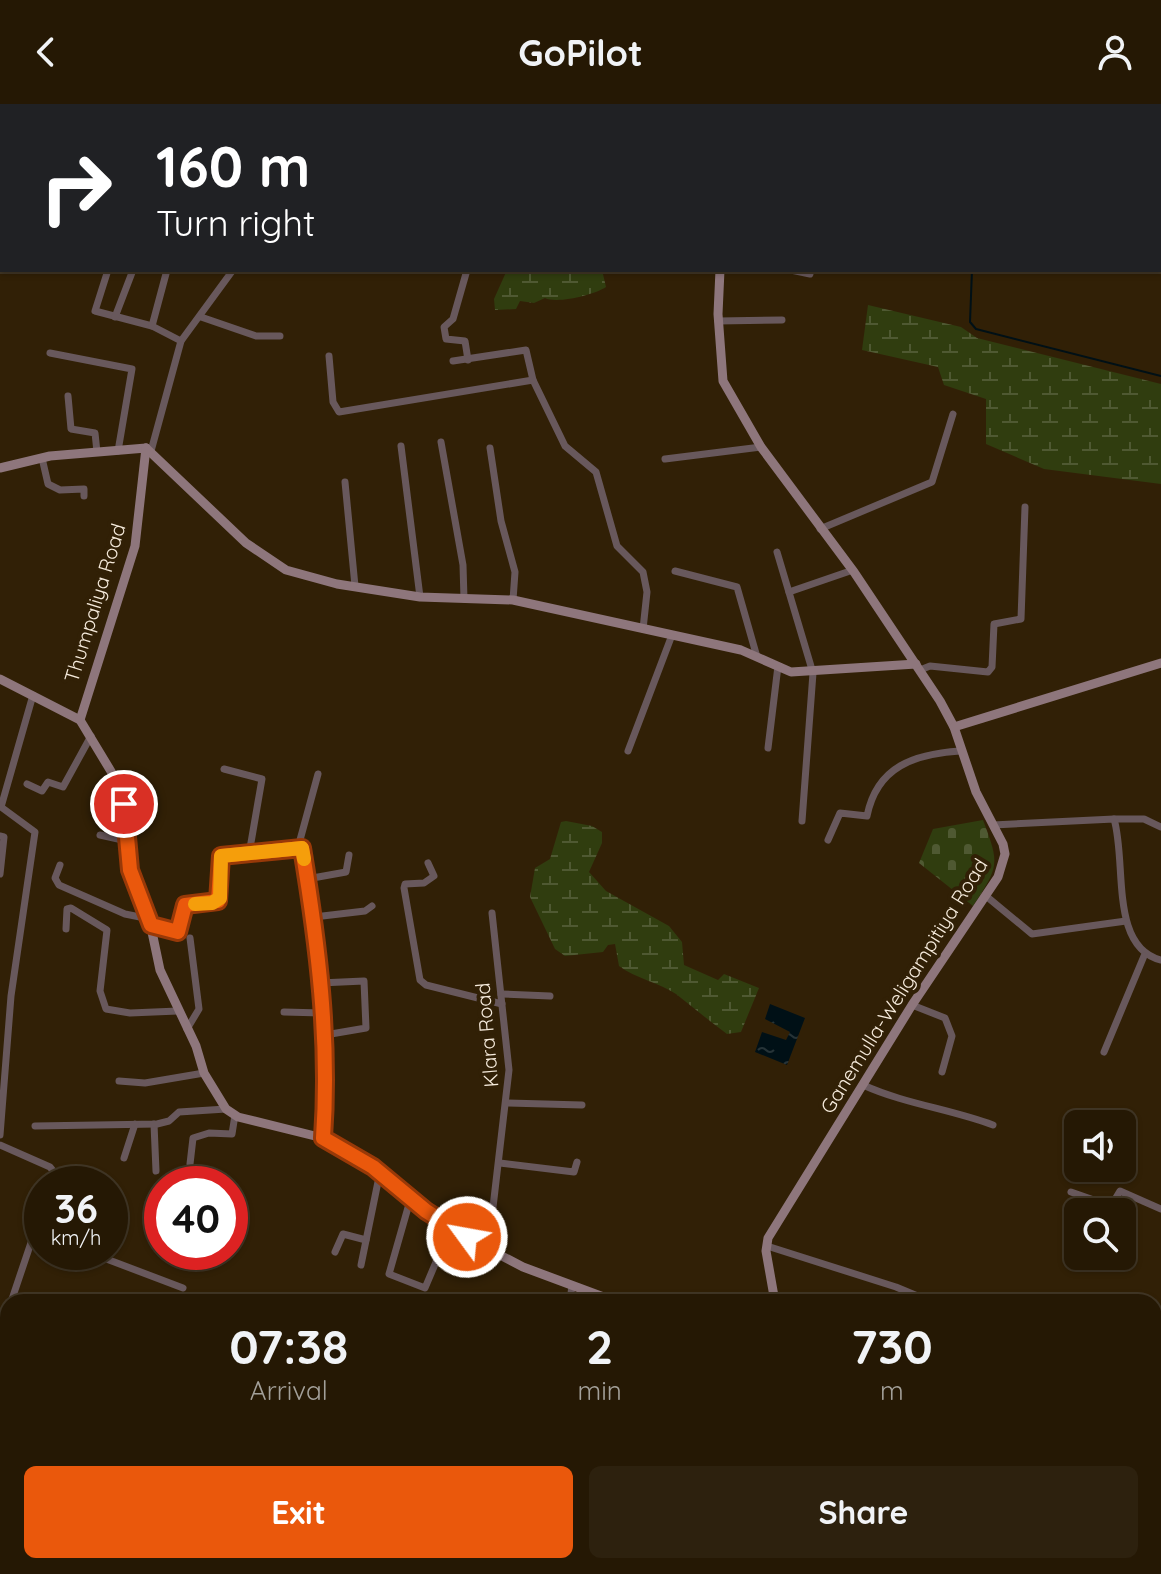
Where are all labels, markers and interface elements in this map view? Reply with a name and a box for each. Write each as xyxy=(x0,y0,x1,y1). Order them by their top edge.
icon: back xyxy=(24,30,68,74)
text: GoPilot xyxy=(518,30,643,75)
icon: person xyxy=(1093,30,1137,74)
text: 160 m xyxy=(156,131,310,201)
icon: right xyxy=(24,136,128,240)
text: Turn right xyxy=(156,200,315,245)
street label: Thumpaliya Road xyxy=(58,520,131,685)
pin xyxy=(90,770,158,838)
icon: arrive xyxy=(102,782,146,826)
street label: Ganemulla-Weligampitiya Road xyxy=(815,854,993,1118)
street label: Klara Road xyxy=(469,982,504,1088)
map controls xyxy=(1064,1110,1136,1270)
button: sound xyxy=(1064,1110,1136,1182)
speed limit sign: 40 xyxy=(144,1166,248,1270)
text: 36 xyxy=(54,1183,98,1233)
position arrow xyxy=(425,1195,509,1279)
button: search xyxy=(1064,1198,1136,1270)
text: km/h xyxy=(51,1225,101,1250)
text: 07:38 xyxy=(229,1316,348,1376)
text: 2 xyxy=(586,1316,613,1376)
text: 730 xyxy=(851,1316,933,1376)
text: Arrival xyxy=(250,1374,328,1407)
text: min xyxy=(578,1374,622,1407)
text: m xyxy=(880,1374,904,1407)
button: Exit xyxy=(24,1466,573,1558)
button: Share xyxy=(589,1466,1138,1558)

